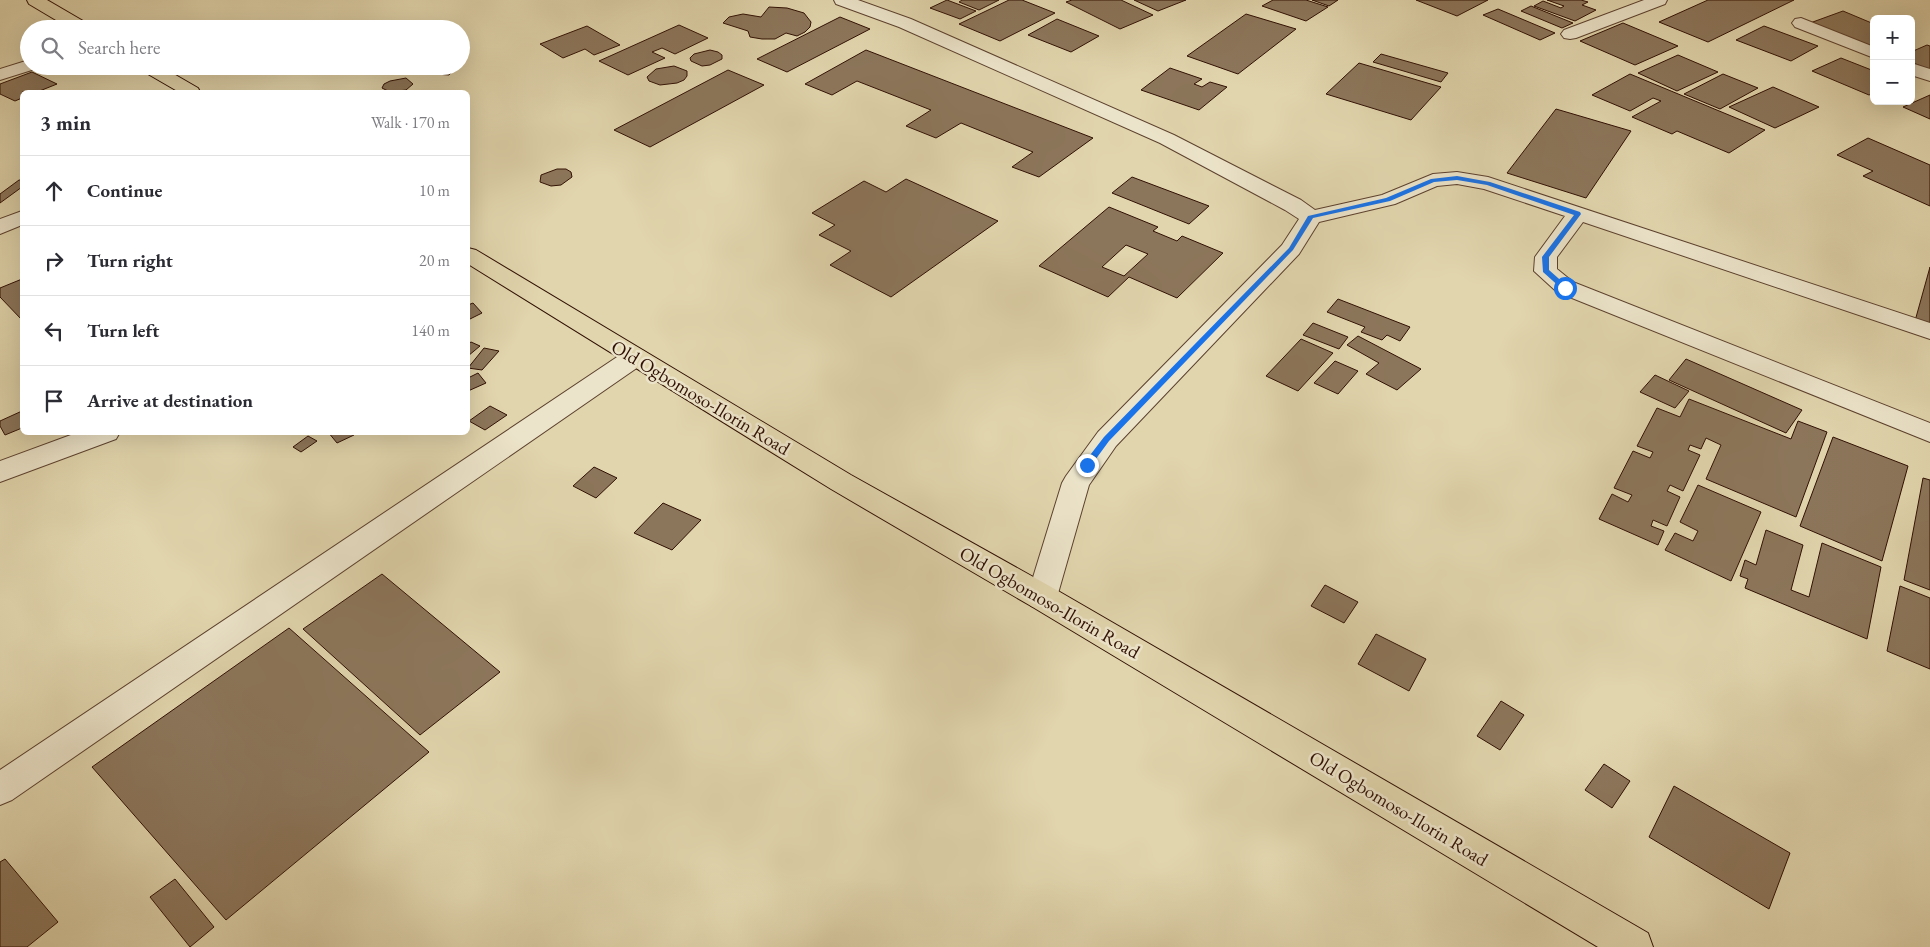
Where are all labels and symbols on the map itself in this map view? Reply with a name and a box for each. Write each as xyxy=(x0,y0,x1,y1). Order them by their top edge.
route start xyxy=(1554,277,1577,300)
street label: Old Ogbomoso-Ilorin Road xyxy=(607,334,795,461)
route end xyxy=(1076,454,1099,477)
street label: Old Ogbomoso-Ilorin Road xyxy=(955,541,1145,665)
street label: Old Ogbomoso-Ilorin Road xyxy=(1305,745,1493,872)

